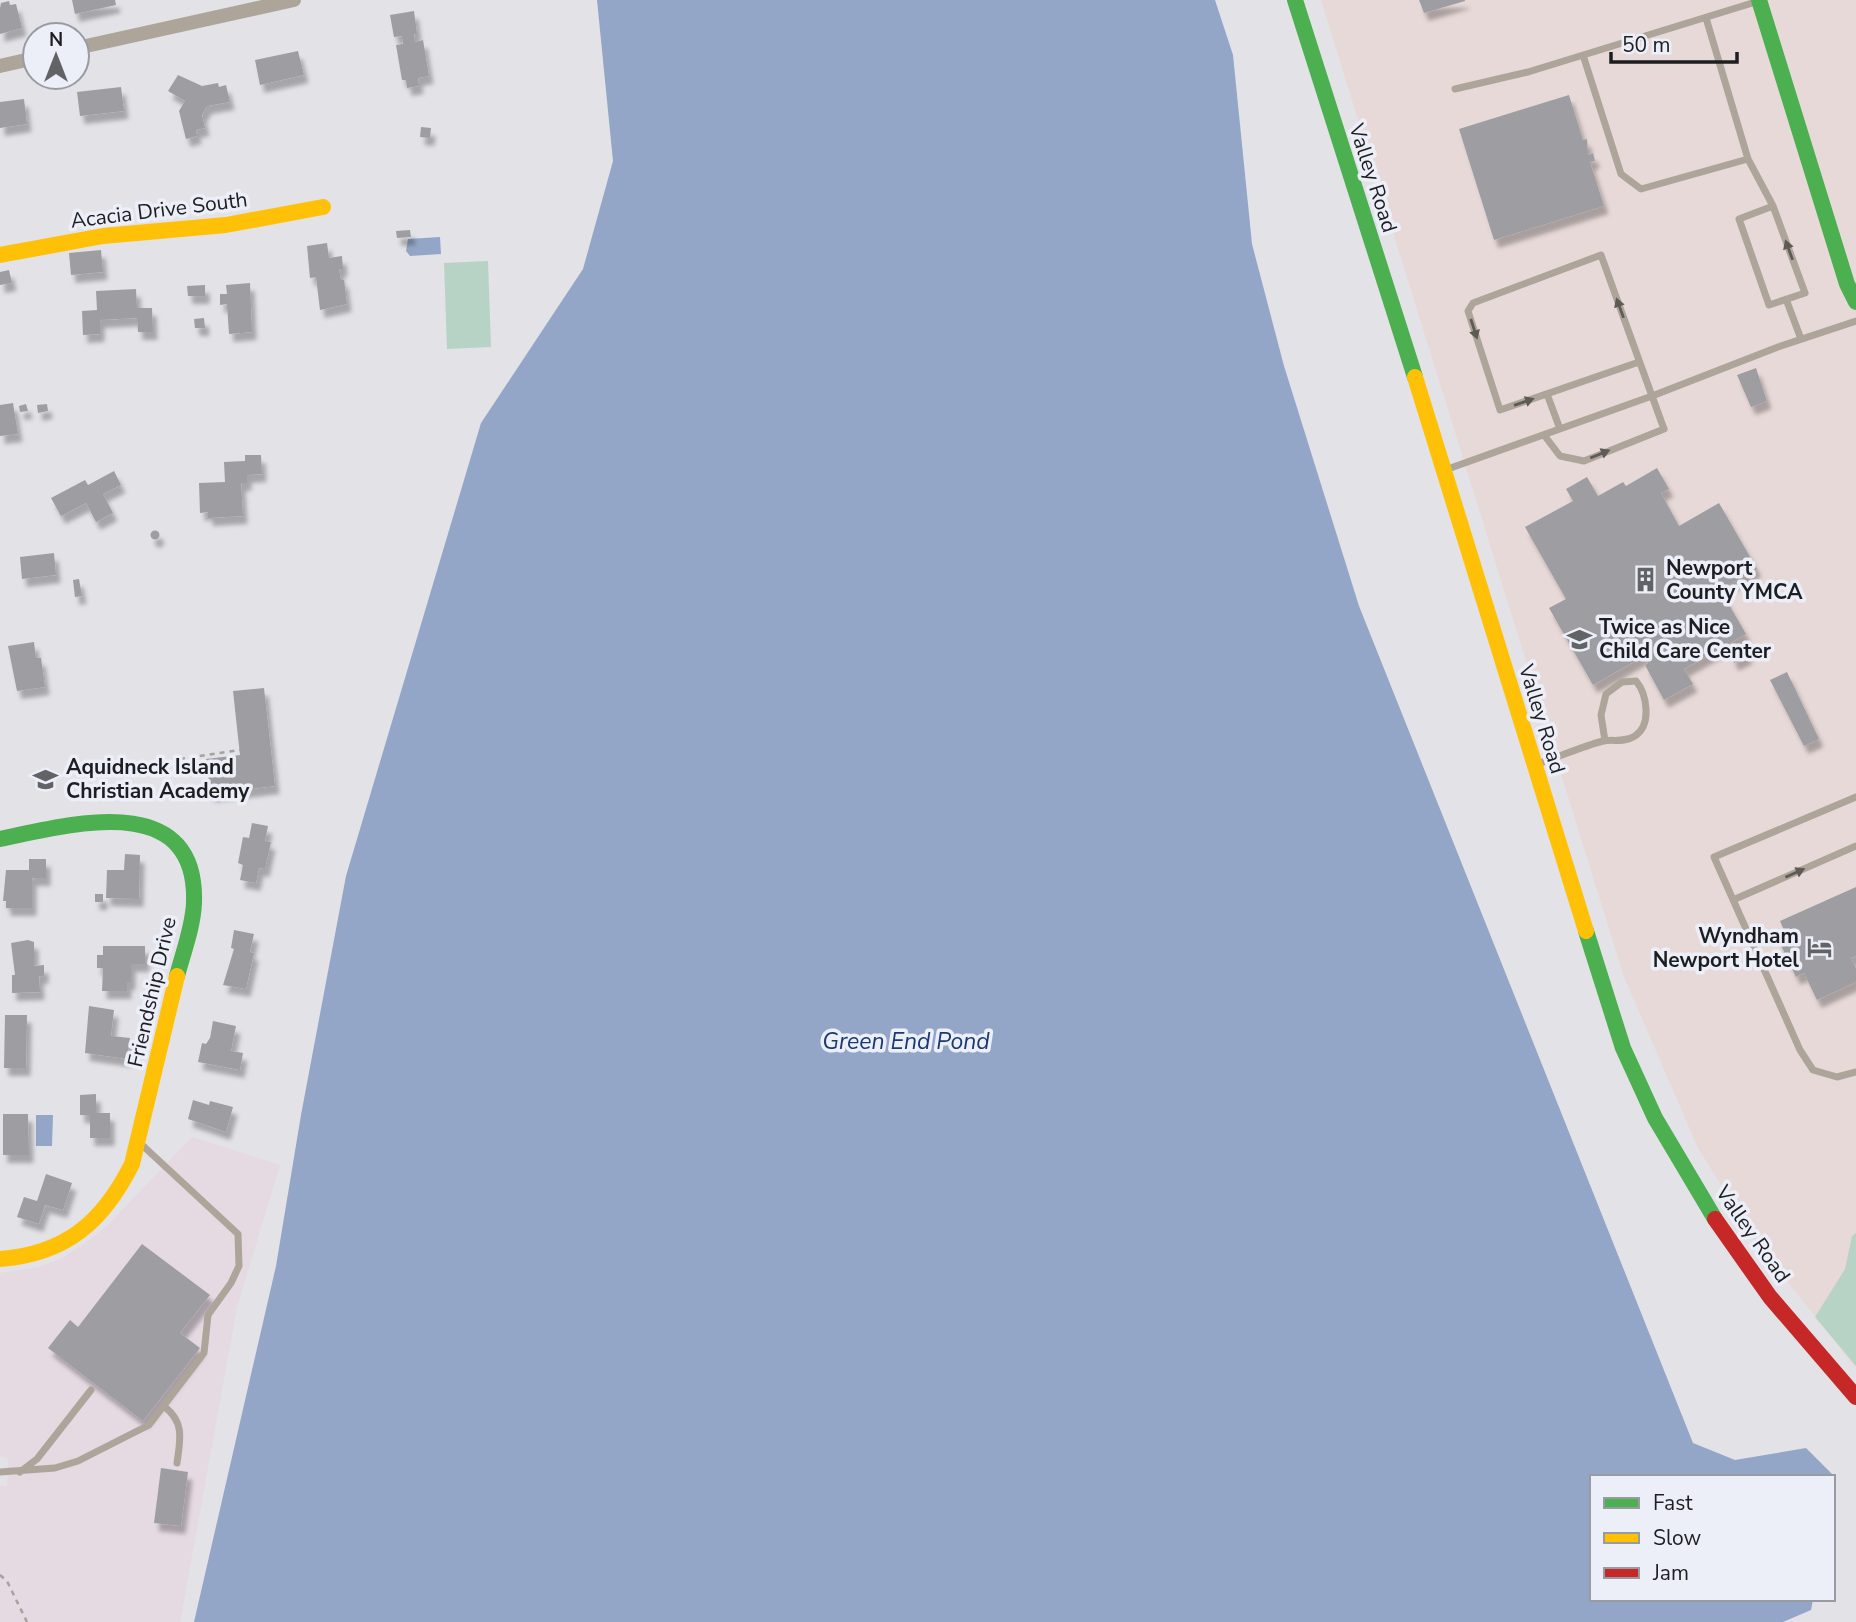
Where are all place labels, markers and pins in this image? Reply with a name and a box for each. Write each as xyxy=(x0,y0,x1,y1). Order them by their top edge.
place label: Newport County YMCA xyxy=(1666,554,1803,606)
building icon: Newport County YMCA xyxy=(1632,566,1660,594)
place label: Twice as Nice Child Care Center xyxy=(1599,613,1772,665)
school or university icon: Twice as Nice Child Care Center xyxy=(1565,625,1593,653)
place label: Aquidneck Island Christian Academy xyxy=(66,753,250,805)
school or university icon: Aquidneck Island Christian Academy xyxy=(32,765,60,793)
place label: Wyndham Newport Hotel xyxy=(1653,922,1799,974)
hotel icon: Wyndham Newport Hotel xyxy=(1805,934,1833,962)

